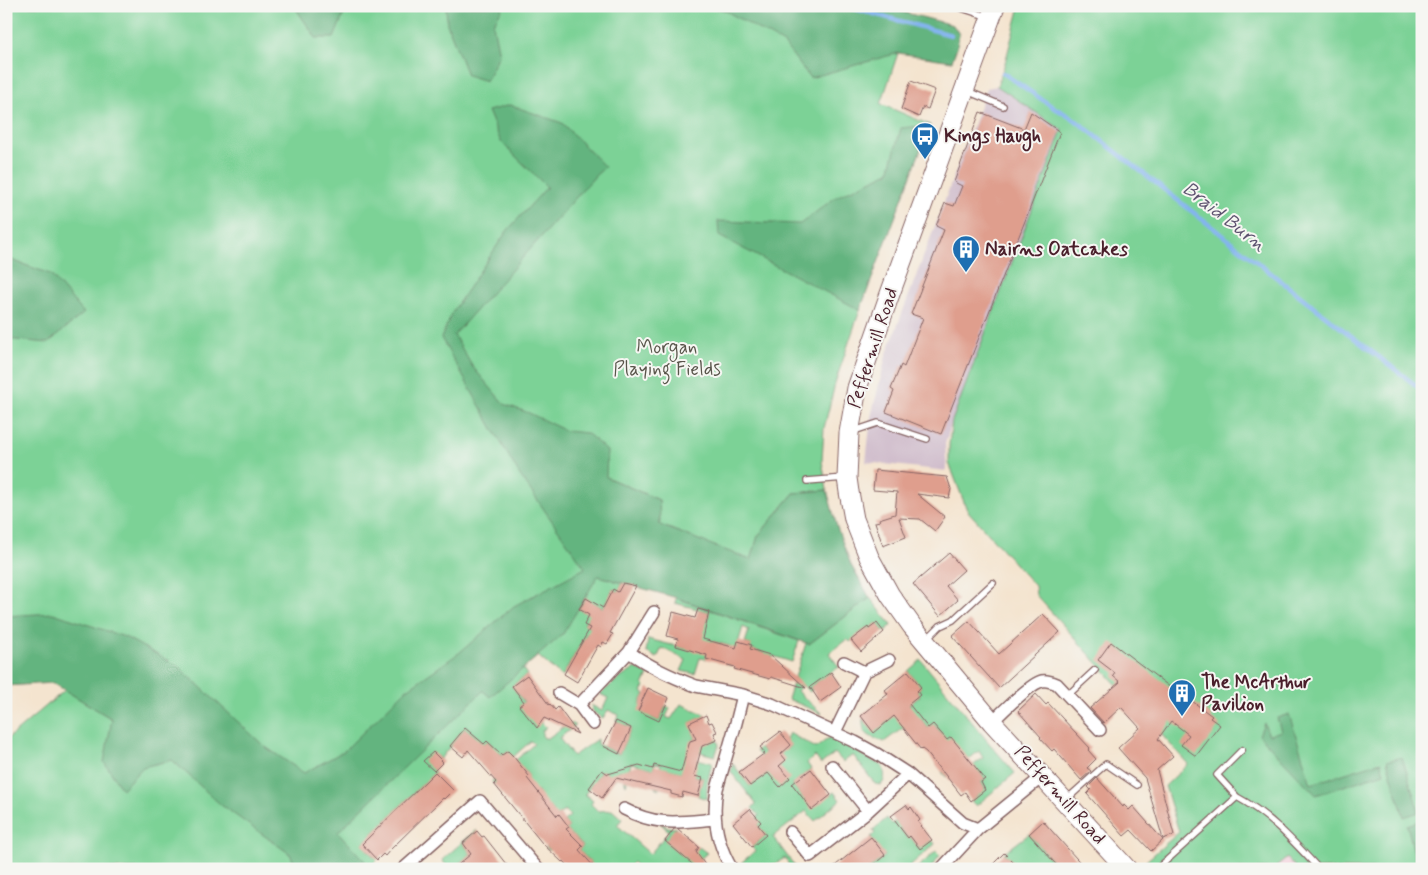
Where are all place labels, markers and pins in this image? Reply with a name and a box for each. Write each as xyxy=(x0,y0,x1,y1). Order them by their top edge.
bus stop icon: Kings Haugh xyxy=(910,121,940,160)
place label: Kings Haugh xyxy=(944,124,1041,152)
building icon: Nairns Oatcakes xyxy=(951,234,981,273)
place label: Nairns Oatcakes xyxy=(985,237,1128,262)
place label: The McArthur Pavilion xyxy=(1201,670,1311,717)
building icon: The McArthur Pavilion xyxy=(1167,678,1197,717)

